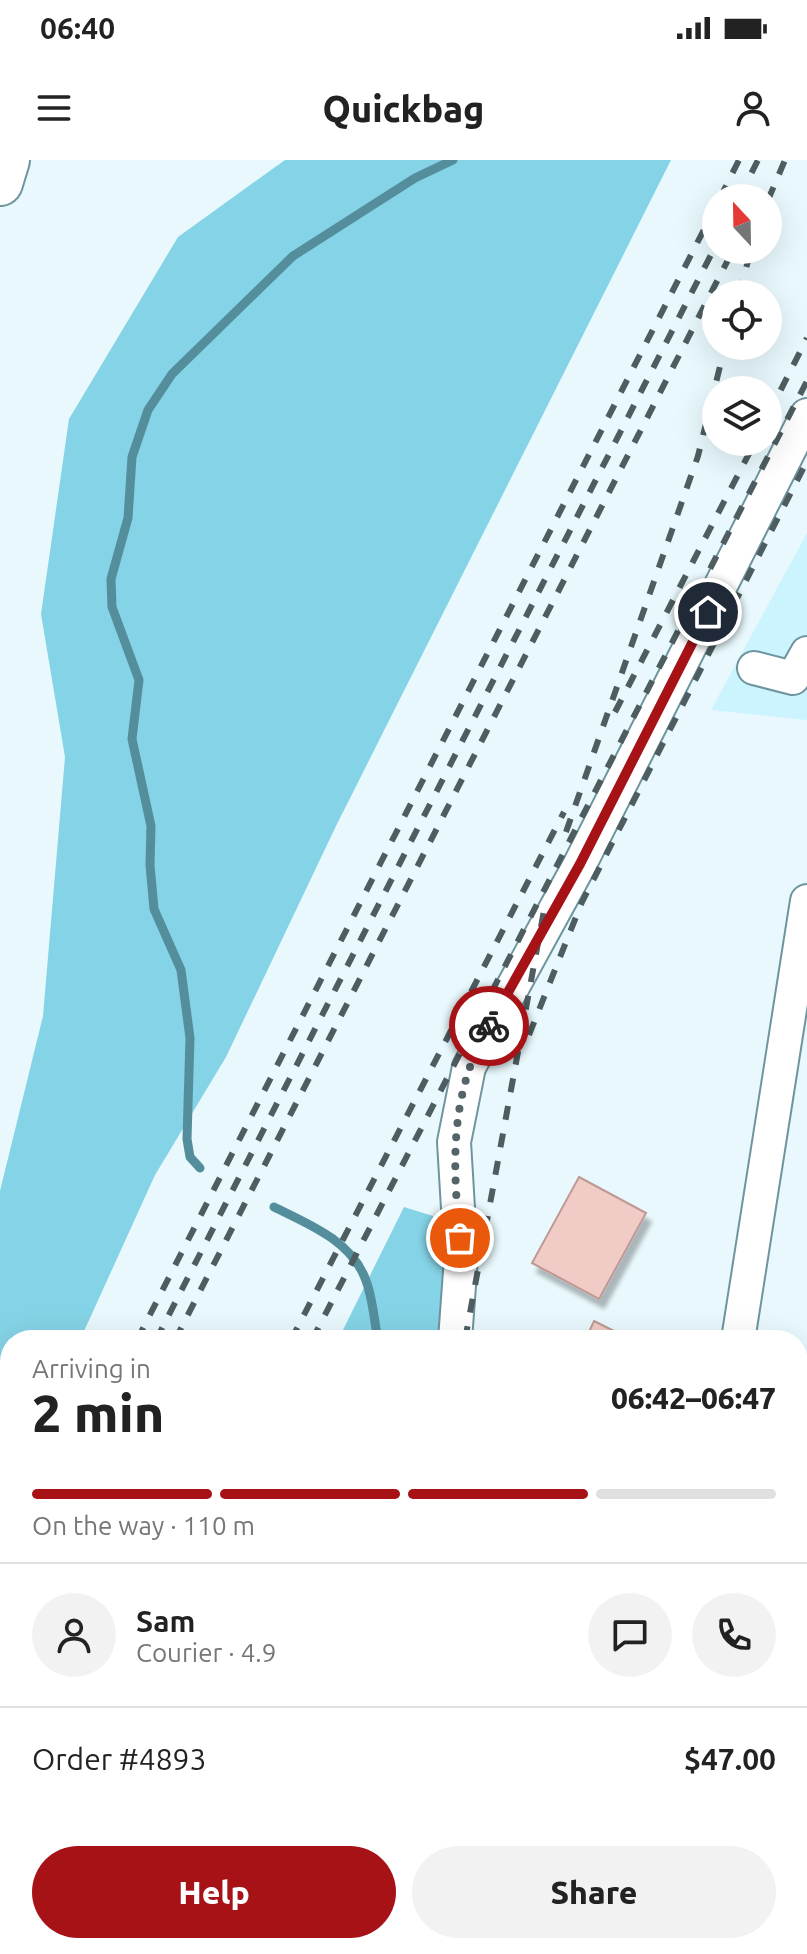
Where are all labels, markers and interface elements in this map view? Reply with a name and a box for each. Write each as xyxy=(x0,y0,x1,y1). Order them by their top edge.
text: 06:40 xyxy=(40,11,115,45)
icon: menu xyxy=(32,86,76,130)
icon: person xyxy=(731,86,775,130)
text: Quickbag xyxy=(323,88,484,129)
north arrow xyxy=(702,184,782,264)
map controls xyxy=(702,184,782,456)
button: locate xyxy=(702,280,782,360)
button: layers xyxy=(702,376,782,456)
pin xyxy=(674,578,742,646)
icon: home xyxy=(686,590,730,634)
courier xyxy=(449,986,529,1066)
icon: bike xyxy=(467,1004,511,1048)
pin xyxy=(426,1204,494,1272)
icon: bag xyxy=(438,1216,482,1260)
text: Arriving in xyxy=(32,1354,151,1383)
text: 06:42–06:47 xyxy=(611,1381,776,1415)
text: 2 min xyxy=(32,1384,164,1442)
text: On the way · 110 m xyxy=(32,1511,255,1540)
button: person xyxy=(32,1593,116,1677)
button: chat xyxy=(588,1593,672,1677)
button: phone xyxy=(692,1593,776,1677)
text: Sam xyxy=(136,1604,195,1638)
text: Courier · 4.9 xyxy=(136,1638,276,1667)
text: Order #4893 xyxy=(32,1742,206,1776)
text: $47.00 xyxy=(684,1742,776,1776)
button: Help xyxy=(32,1846,396,1938)
button: Share xyxy=(412,1846,776,1938)

